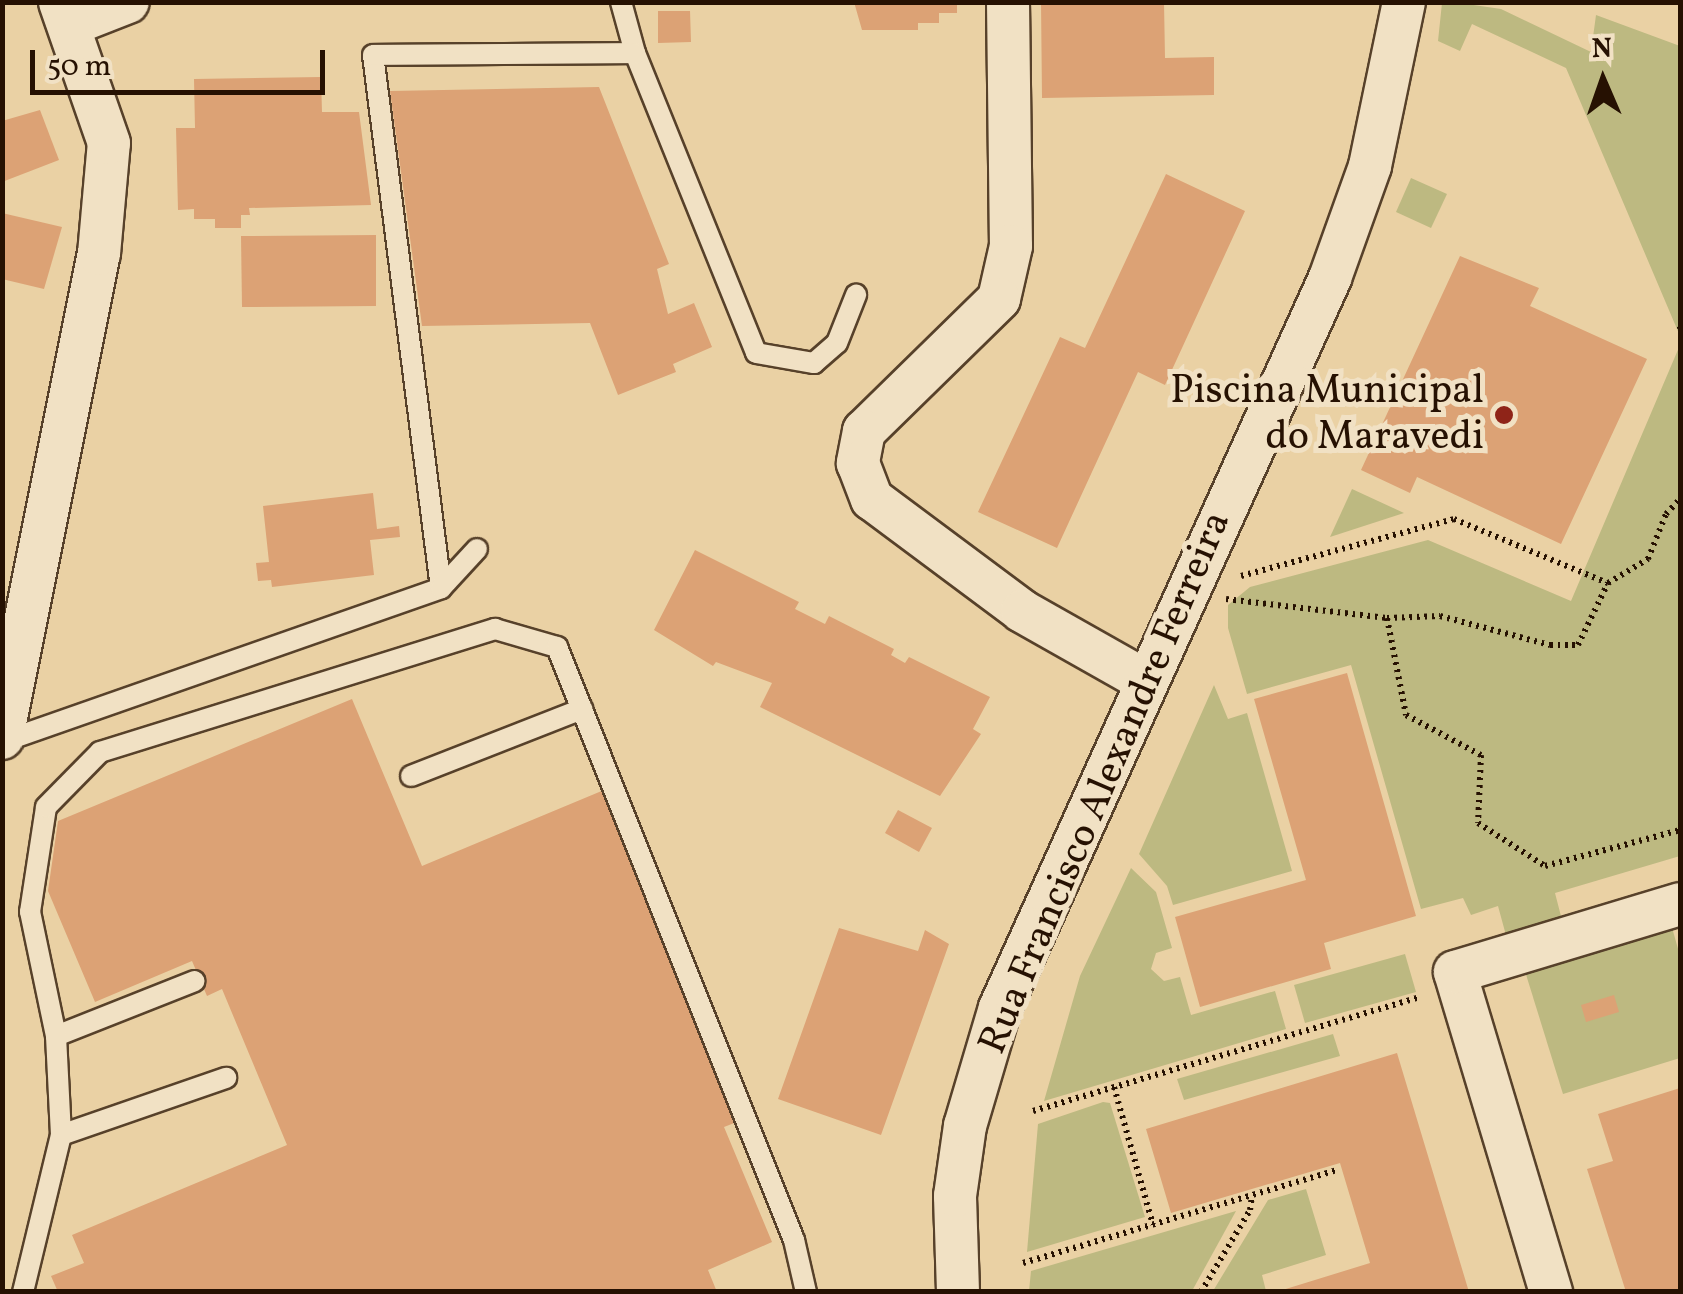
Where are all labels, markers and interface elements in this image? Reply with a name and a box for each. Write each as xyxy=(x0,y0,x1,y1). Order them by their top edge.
scale bar xyxy=(35,30,330,92)
north arrow xyxy=(1553,30,1653,130)
text: N xyxy=(1591,30,1613,69)
text: 50 m xyxy=(47,46,111,88)
place label: Piscina Municipal do Maravedi xyxy=(1170,368,1484,462)
marker: Piscina Municipal do Maravedi xyxy=(1493,404,1515,426)
street label: Rua Francisco Alexandre Ferreira xyxy=(970,505,1242,1061)

